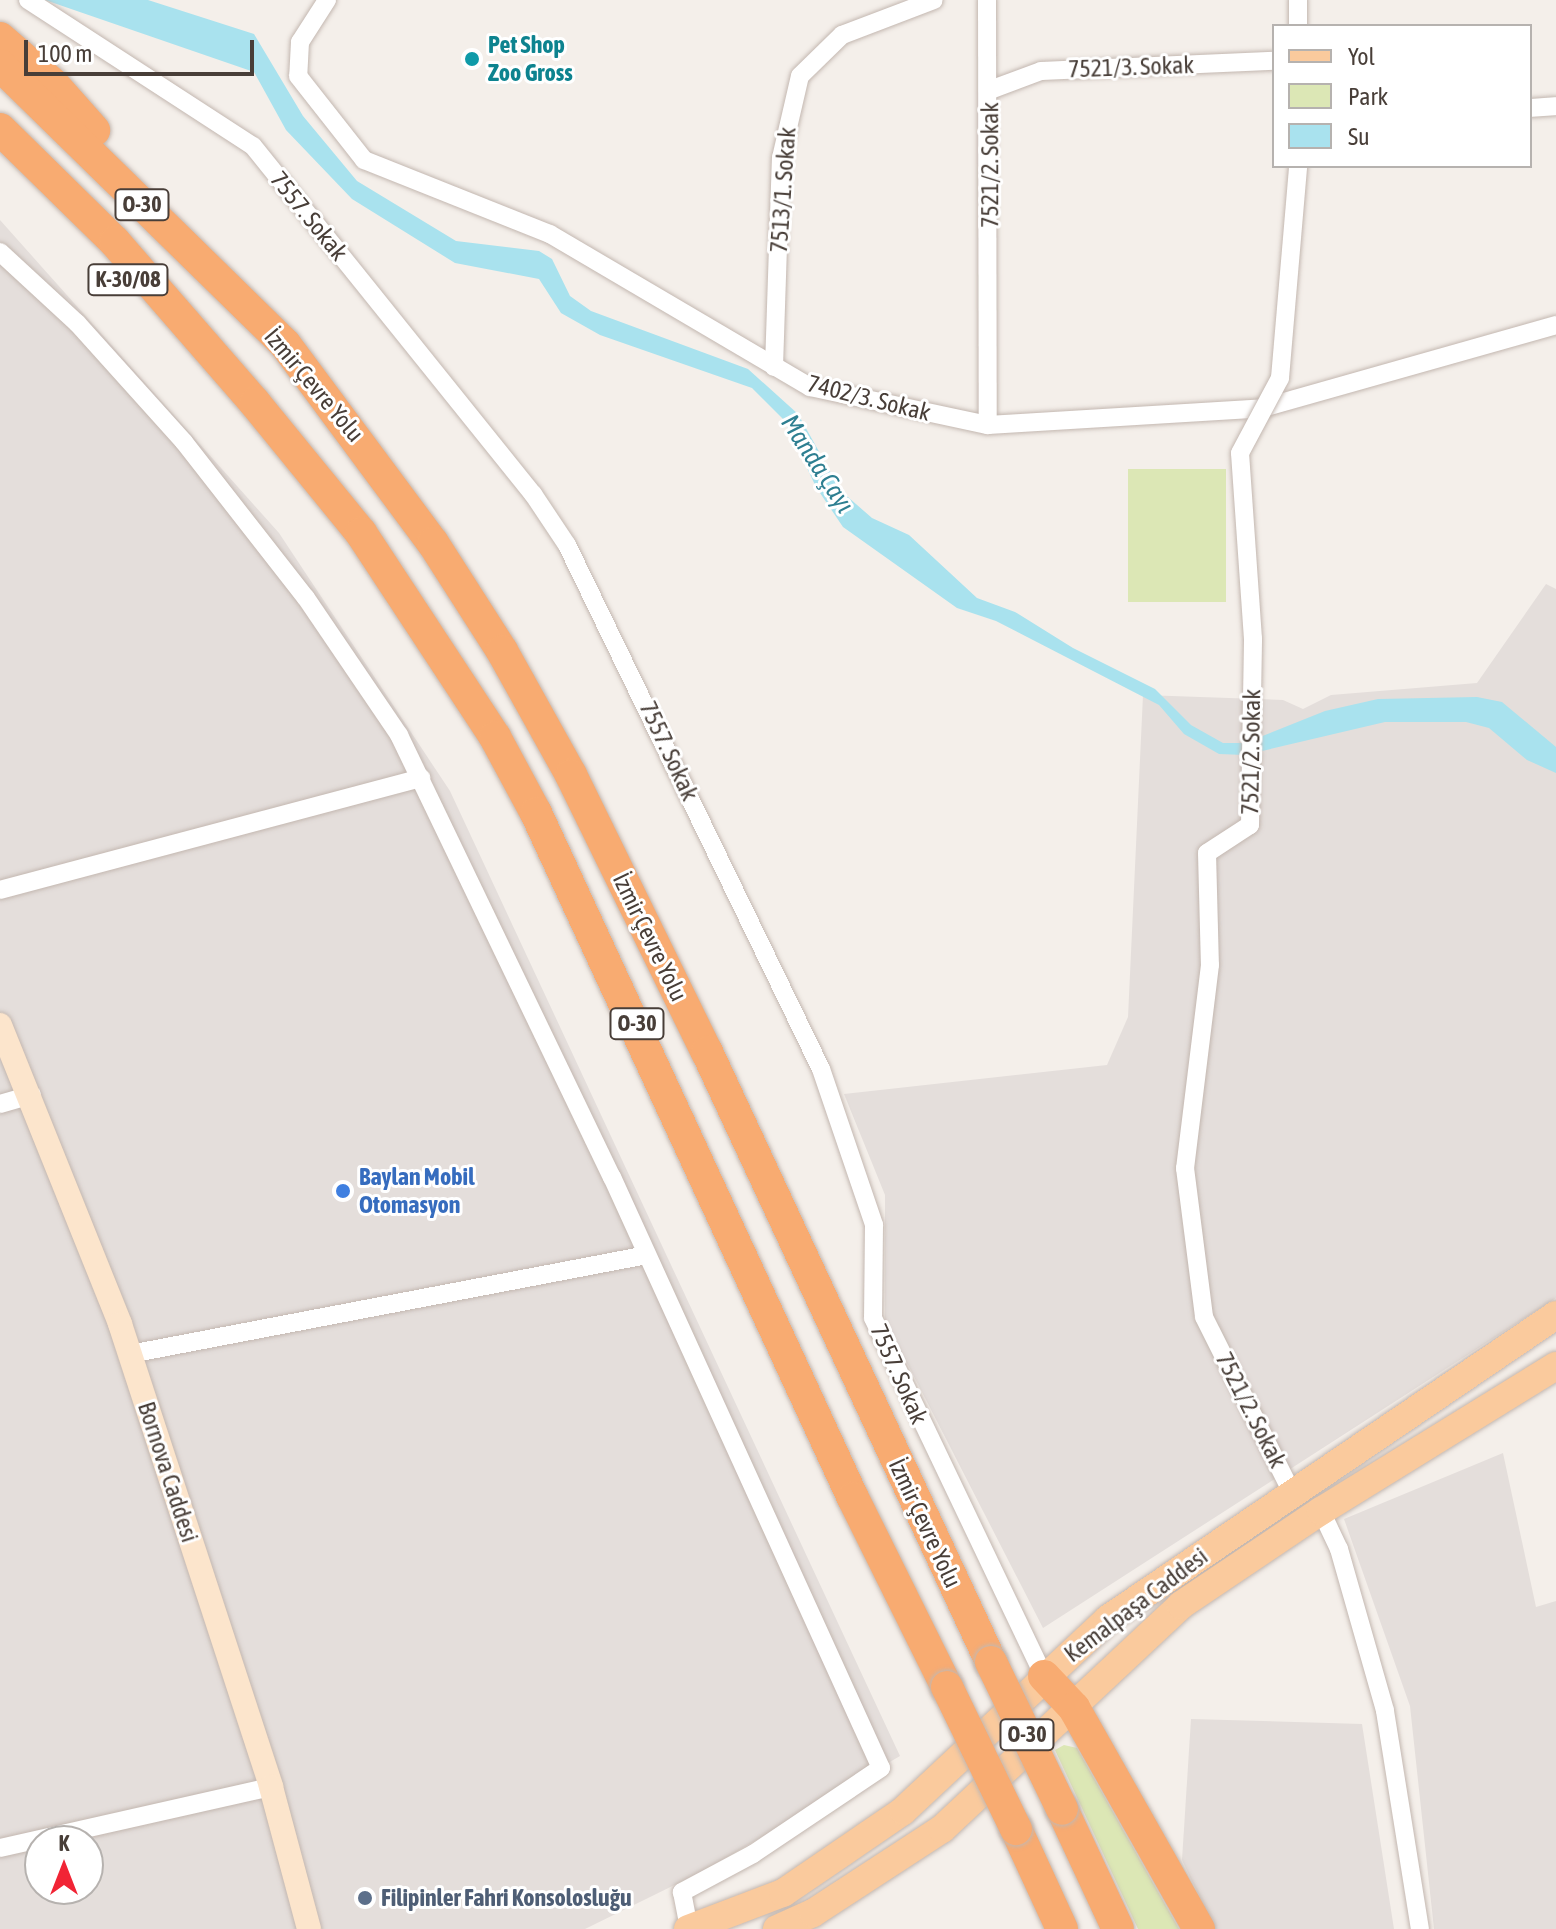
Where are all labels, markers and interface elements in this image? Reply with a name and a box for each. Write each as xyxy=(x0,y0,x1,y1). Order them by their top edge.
scale bar xyxy=(28,24,258,74)
legend xyxy=(1272,24,1532,168)
place label: Pet Shop Zoo Gross xyxy=(488,31,573,87)
text: 100 m xyxy=(38,40,92,67)
text: Yol xyxy=(1348,43,1375,70)
marker: Pet Shop Zoo Gross xyxy=(463,50,481,68)
street label: 7521/3. Sokak xyxy=(1068,50,1194,84)
text: Park xyxy=(1348,83,1388,110)
street label: 7521/2. Sokak xyxy=(976,102,1004,228)
text: Su xyxy=(1348,123,1370,150)
street label: 7513/1. Sokak xyxy=(764,126,802,254)
street label: 7557. Sokak xyxy=(264,166,354,266)
road number: O-30 xyxy=(114,187,170,223)
road number: K-30/08 xyxy=(86,262,170,298)
street label: İzmir Çevre Yolu xyxy=(258,323,370,447)
street label: 7402/3. Sokak xyxy=(805,369,933,427)
water label: Manda Çayı xyxy=(774,409,860,519)
street label: 7521/2. Sokak xyxy=(1236,689,1266,815)
street label: 7557. Sokak xyxy=(633,697,705,805)
street label: İzmir Çevre Yolu xyxy=(607,868,693,1006)
road number: O-30 xyxy=(609,1006,665,1042)
place label: Baylan Mobil Otomasyon xyxy=(359,1163,474,1219)
marker: Baylan Mobil Otomasyon xyxy=(334,1182,352,1200)
street label: 7557. Sokak xyxy=(864,1320,934,1428)
street label: 7521/2. Sokak xyxy=(1210,1347,1292,1473)
street label: Bornova Caddesi xyxy=(132,1398,204,1546)
street label: İzmir Çevre Yolu xyxy=(883,1454,967,1592)
street label: Kemalpaşa Caddesi xyxy=(1059,1542,1213,1668)
road number: O-30 xyxy=(999,1717,1055,1753)
north arrow xyxy=(24,1825,104,1905)
text: K xyxy=(59,1830,69,1856)
place label: Filipinler Fahri Konsolosluğu xyxy=(381,1884,632,1912)
marker: Filipinler Fahri Konsolosluğu xyxy=(356,1889,374,1907)

